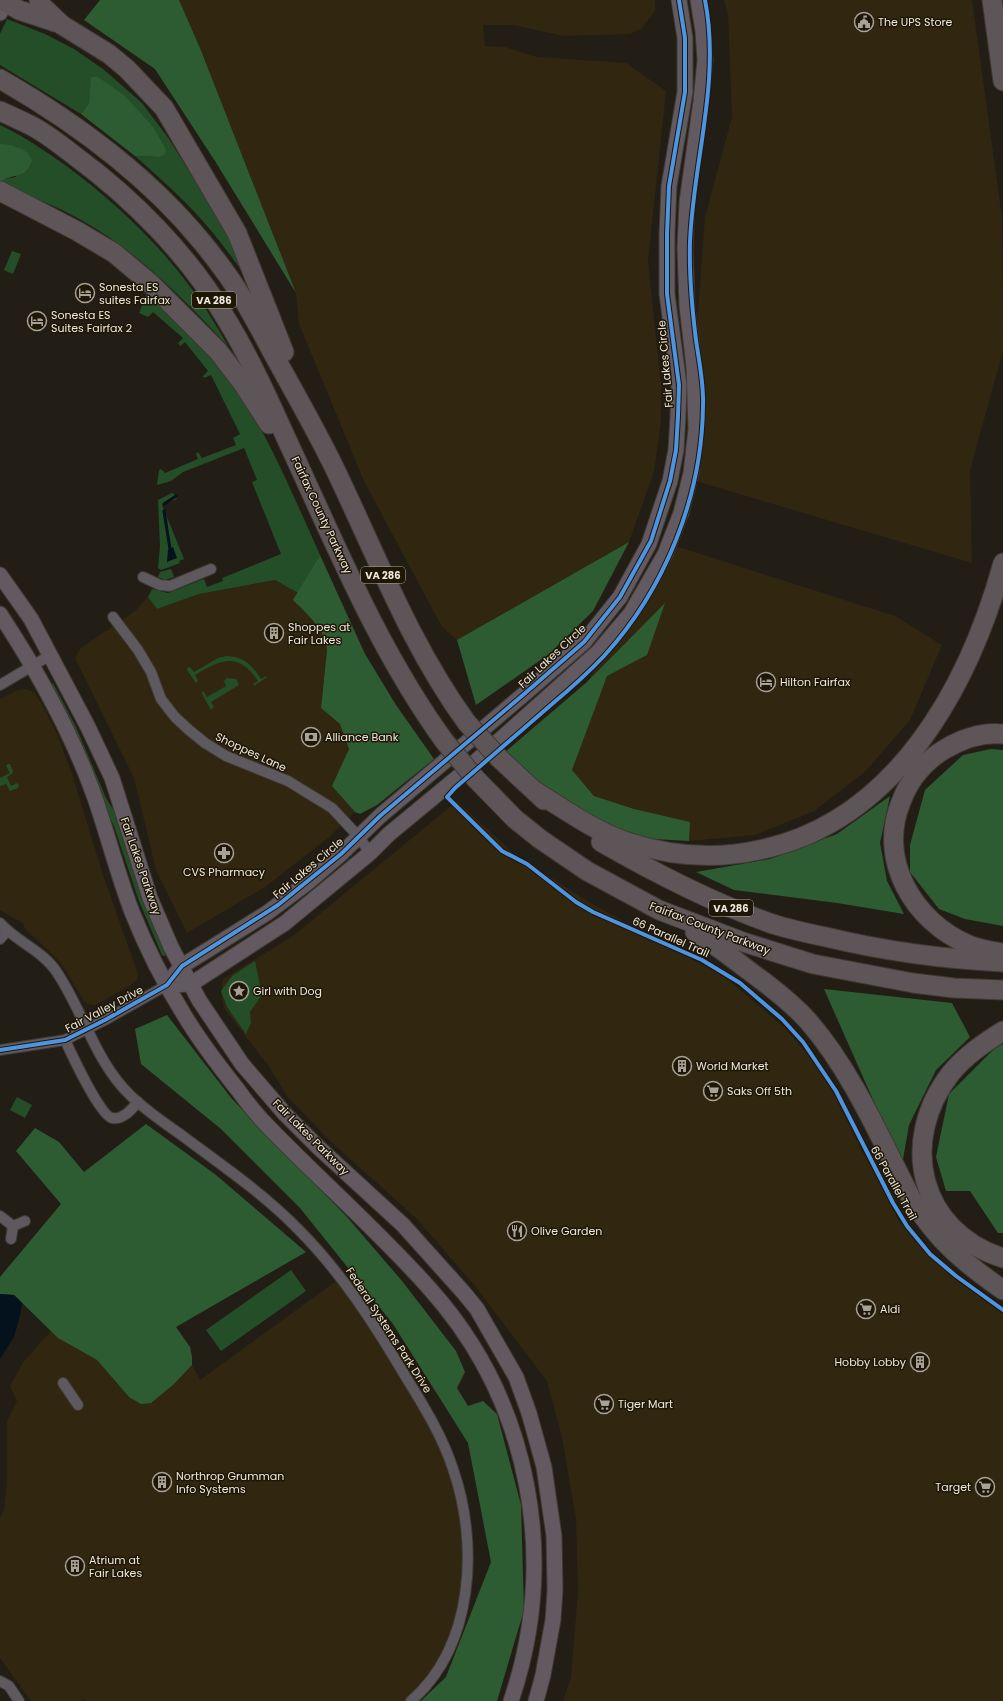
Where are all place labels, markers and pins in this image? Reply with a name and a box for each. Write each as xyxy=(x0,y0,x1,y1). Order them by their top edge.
public building icon: The UPS Store xyxy=(853,11,875,33)
place label: The UPS Store xyxy=(878,14,953,30)
place label: Sonesta ES suites Fairfax xyxy=(99,279,171,308)
hotel icon: Sonesta ES suites Fairfax xyxy=(74,282,96,304)
place label: Sonesta ES Suites Fairfax 2 xyxy=(51,307,132,336)
hotel icon: Sonesta ES Suites Fairfax 2 xyxy=(26,310,48,332)
place label: Shoppes at Fair Lakes xyxy=(288,619,350,648)
building icon: Shoppes at Fair Lakes xyxy=(263,622,285,644)
hotel icon: Hilton Fairfax xyxy=(755,671,777,693)
place label: Hilton Fairfax xyxy=(780,674,851,690)
bank icon: Alliance Bank xyxy=(300,726,322,748)
place label: Alliance Bank xyxy=(325,729,399,745)
pharmacy icon: CVS Pharmacy xyxy=(213,842,235,864)
place label: CVS Pharmacy xyxy=(183,864,266,880)
place icon: Girl with Dog xyxy=(228,980,250,1002)
place label: Girl with Dog xyxy=(253,983,322,999)
building icon: World Market xyxy=(671,1055,693,1077)
place label: World Market xyxy=(696,1058,768,1074)
supermarket icon: Saks Off 5th xyxy=(702,1080,724,1102)
place label: Saks Off 5th xyxy=(727,1083,792,1099)
restaurant icon: Olive Garden xyxy=(506,1220,528,1242)
place label: Olive Garden xyxy=(531,1223,602,1239)
supermarket icon: Aldi xyxy=(855,1298,877,1320)
place label: Aldi xyxy=(880,1301,901,1317)
building icon: Hobby Lobby xyxy=(909,1351,931,1373)
place label: Hobby Lobby xyxy=(834,1354,907,1370)
supermarket icon: Tiger Mart xyxy=(593,1393,615,1415)
place label: Tiger Mart xyxy=(618,1396,673,1412)
place label: Northrop Grumman Info Systems xyxy=(176,1468,284,1497)
building icon: Northrop Grumman Info Systems xyxy=(151,1471,173,1493)
supermarket icon: Target xyxy=(974,1476,996,1498)
place label: Target xyxy=(935,1479,971,1495)
place label: Atrium at Fair Lakes xyxy=(89,1552,142,1581)
building icon: Atrium at Fair Lakes xyxy=(64,1555,86,1577)

